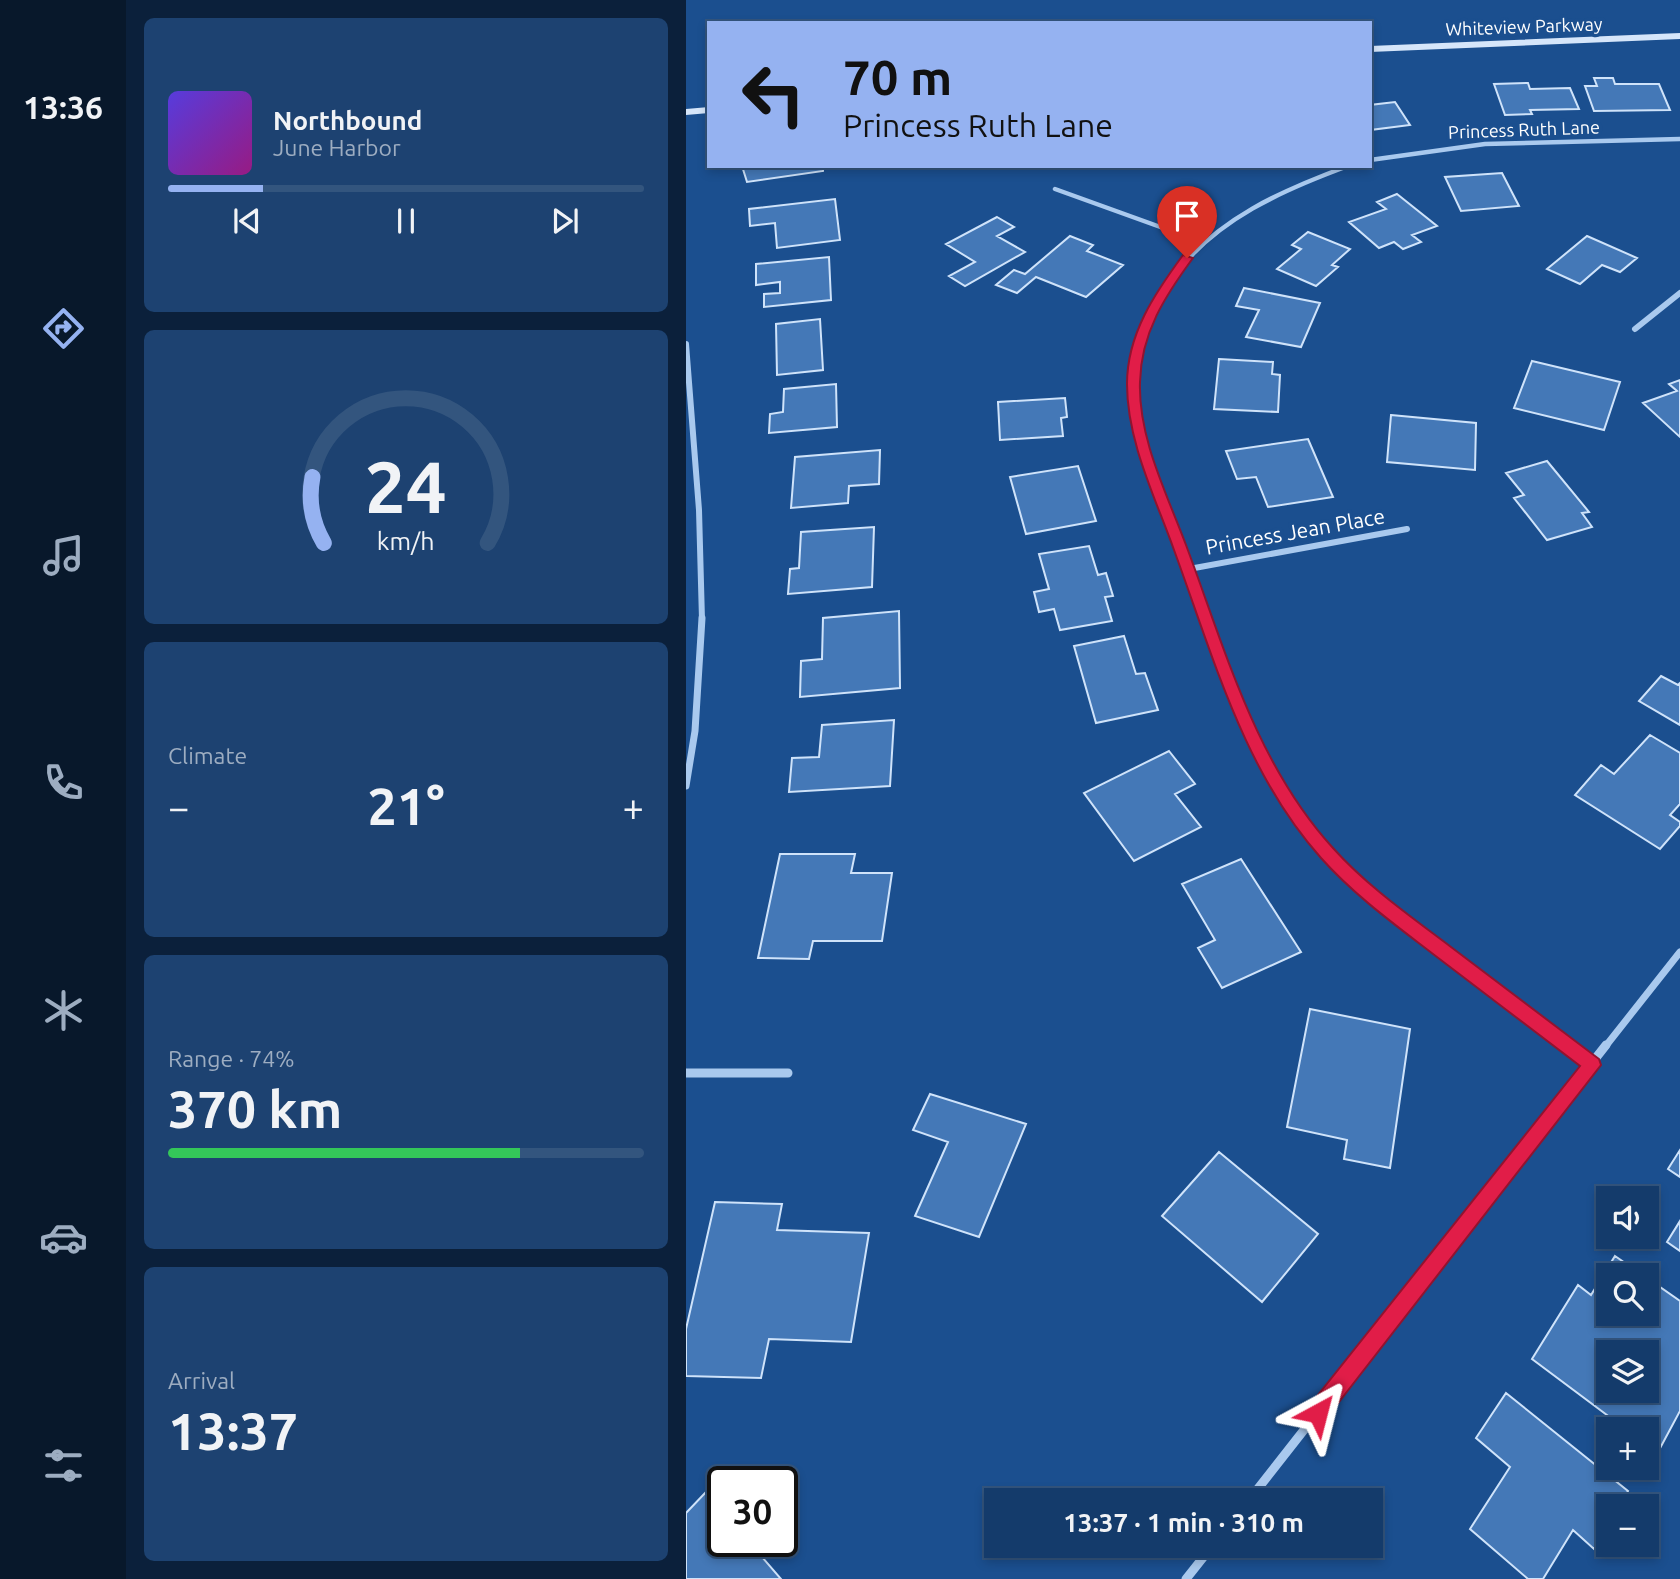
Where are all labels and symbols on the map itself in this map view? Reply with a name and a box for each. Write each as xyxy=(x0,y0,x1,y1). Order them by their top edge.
street label: Whiteview Parkway xyxy=(1445,13,1603,39)
street label: Princess Ruth Lane xyxy=(1448,116,1600,142)
pin xyxy=(1157,186,1217,258)
street label: Princess Jean Place xyxy=(1203,503,1387,559)
position arrow xyxy=(1281,1376,1355,1450)
speed limit sign: 30 xyxy=(707,1466,798,1557)

